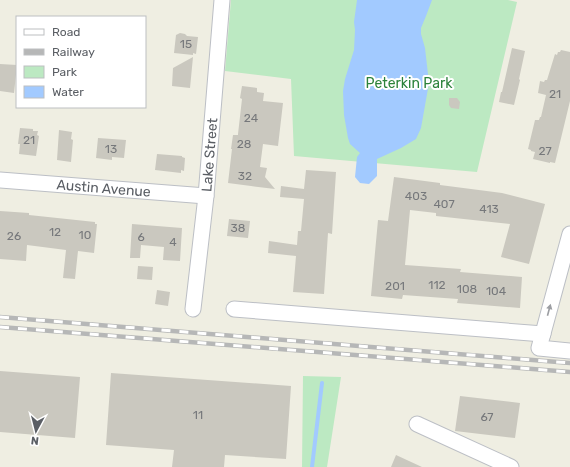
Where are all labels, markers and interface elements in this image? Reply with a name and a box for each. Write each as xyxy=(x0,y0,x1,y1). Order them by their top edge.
legend xyxy=(16,16,146,108)
text: Road xyxy=(52,25,80,39)
house number: 15 xyxy=(180,37,192,51)
text: Railway xyxy=(52,45,95,59)
text: Park xyxy=(52,65,78,79)
park label: Peterkin Park xyxy=(366,75,453,92)
text: Water xyxy=(52,85,84,99)
house number: 21 xyxy=(549,87,561,101)
house number: 24 xyxy=(244,111,259,125)
street label: Lake Street xyxy=(198,117,221,193)
house number: 21 xyxy=(23,133,35,147)
house number: 28 xyxy=(237,137,251,151)
house number: 13 xyxy=(105,142,117,156)
house number: 27 xyxy=(538,144,552,158)
house number: 32 xyxy=(238,169,252,183)
street label: Austin Avenue xyxy=(56,176,152,200)
house number: 403 xyxy=(405,189,427,203)
house number: 407 xyxy=(433,197,455,211)
house number: 413 xyxy=(479,202,499,216)
house number: 38 xyxy=(231,221,245,235)
house number: 12 xyxy=(49,225,61,239)
house number: 10 xyxy=(79,228,91,242)
house number: 26 xyxy=(7,229,21,243)
house number: 6 xyxy=(137,230,145,244)
house number: 4 xyxy=(169,235,177,249)
house number: 112 xyxy=(428,278,446,292)
house number: 201 xyxy=(385,279,405,293)
house number: 108 xyxy=(457,282,477,296)
house number: 104 xyxy=(486,284,507,298)
one-way arrow xyxy=(546,304,552,316)
house number: 11 xyxy=(193,408,203,422)
house number: 67 xyxy=(480,410,494,424)
north arrow xyxy=(16,411,56,451)
text: N xyxy=(30,433,40,447)

